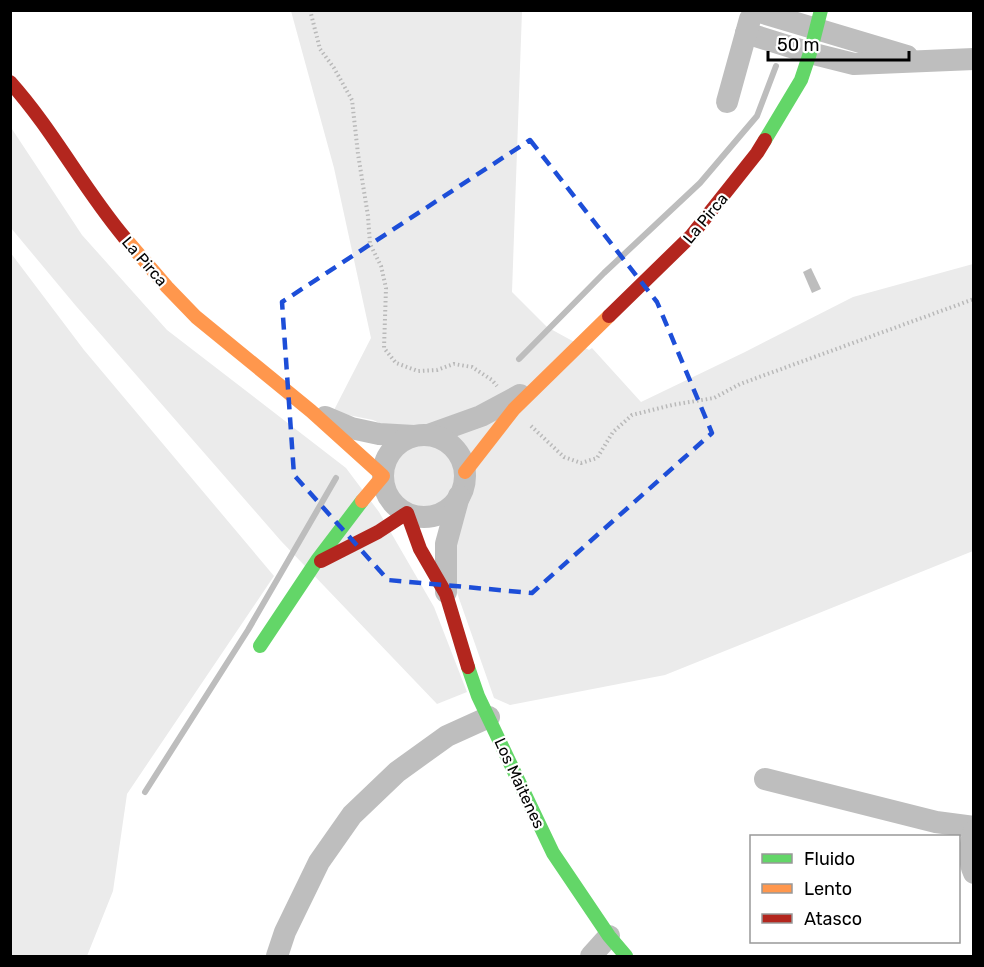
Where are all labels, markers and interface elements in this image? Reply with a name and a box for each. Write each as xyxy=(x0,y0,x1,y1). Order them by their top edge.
scale bar xyxy=(768,24,909,62)
text: 50 m xyxy=(777,34,820,56)
street label: La Pirca xyxy=(679,189,732,247)
street label: La Pirca xyxy=(118,233,171,290)
street label: Los Maitenes xyxy=(490,735,549,831)
legend xyxy=(750,835,960,943)
text: Fluido xyxy=(804,848,855,870)
text: Lento xyxy=(804,878,852,900)
text: Atasco xyxy=(804,908,862,930)

